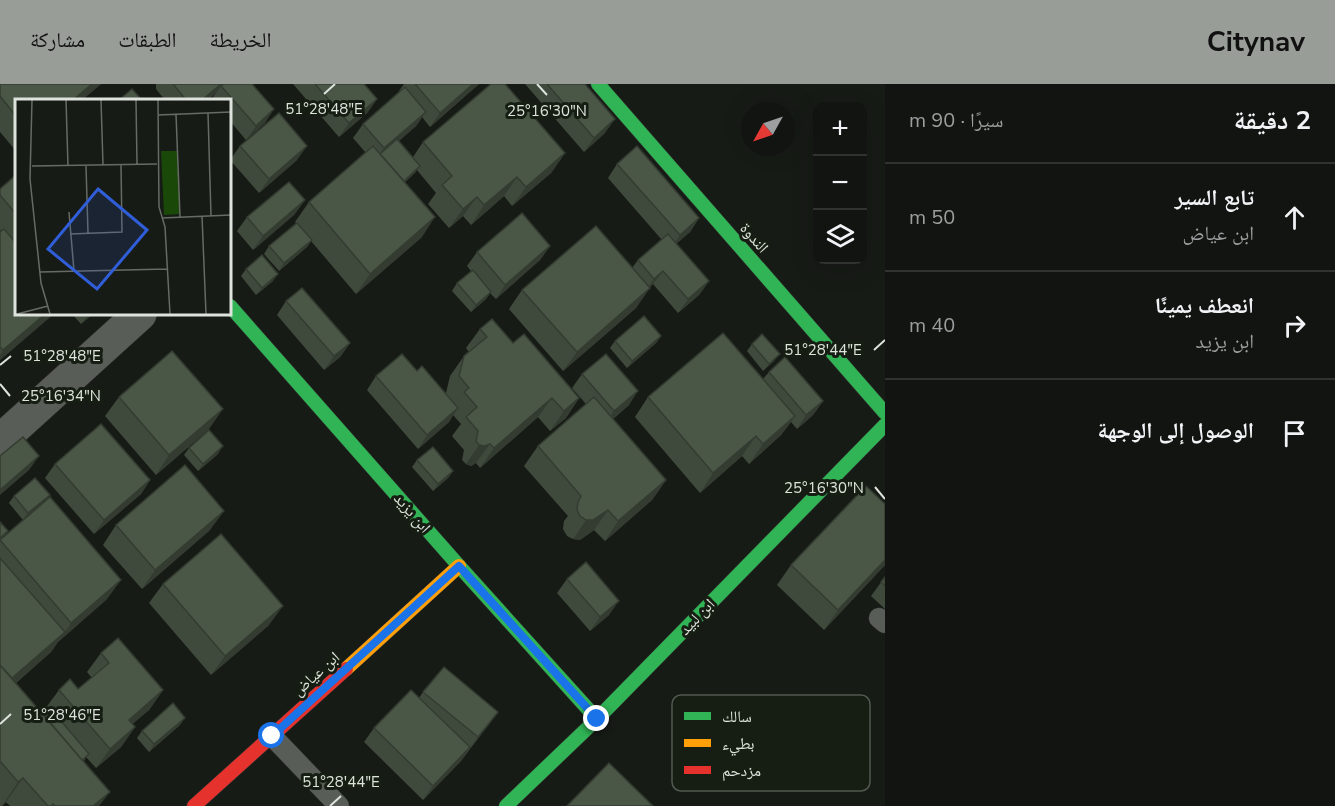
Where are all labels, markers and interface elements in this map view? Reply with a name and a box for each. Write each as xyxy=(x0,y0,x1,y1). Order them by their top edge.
text: Citynav xyxy=(1207,23,1305,61)
text: مشاركة xyxy=(30,26,85,54)
text: الطبقات xyxy=(118,26,177,54)
text: الخريطة xyxy=(210,26,271,54)
inset map xyxy=(15,99,231,315)
text: 51°28'48"E xyxy=(285,99,363,119)
text: 25°16'30"N xyxy=(507,101,587,121)
north arrow xyxy=(741,102,795,156)
map controls xyxy=(813,102,867,264)
button: + xyxy=(813,102,867,156)
text: 2 دقيقة xyxy=(1234,103,1311,138)
text: سيرًا · 90 m xyxy=(909,107,1003,134)
button: − xyxy=(813,156,867,210)
text: تابع السير xyxy=(1175,183,1254,213)
icon: ahead xyxy=(1278,201,1311,234)
text: 50 m xyxy=(909,204,955,231)
button: layers xyxy=(813,210,867,264)
street label: الندوة xyxy=(735,218,773,258)
text: ابن عياض xyxy=(1183,220,1254,247)
text: انعطف يمينًا xyxy=(1155,291,1254,321)
icon: right xyxy=(1278,309,1311,342)
text: 40 m xyxy=(909,312,955,339)
text: ابن يزيد xyxy=(1196,328,1254,355)
text: 51°28'44"E xyxy=(784,340,862,360)
text: 51°28'48"E xyxy=(23,346,101,366)
text: 25°16'34"N xyxy=(21,386,101,406)
text: الوصول إلى الوجهة xyxy=(1097,416,1254,446)
icon: arrive xyxy=(1278,417,1311,450)
text: 25°16'30"N xyxy=(784,478,864,498)
street label: ابن يزيد xyxy=(388,488,436,538)
street label: ابن لبيد xyxy=(674,594,720,640)
street label: ابن عياض xyxy=(287,647,345,701)
legend xyxy=(672,695,870,791)
text: 51°28'46"E xyxy=(23,705,101,725)
route end xyxy=(583,705,609,731)
text: سالك xyxy=(722,706,752,728)
route start xyxy=(258,722,284,748)
text: بطيء xyxy=(722,733,754,756)
text: مزدحم xyxy=(722,760,761,782)
text: 51°28'44"E xyxy=(302,772,380,792)

